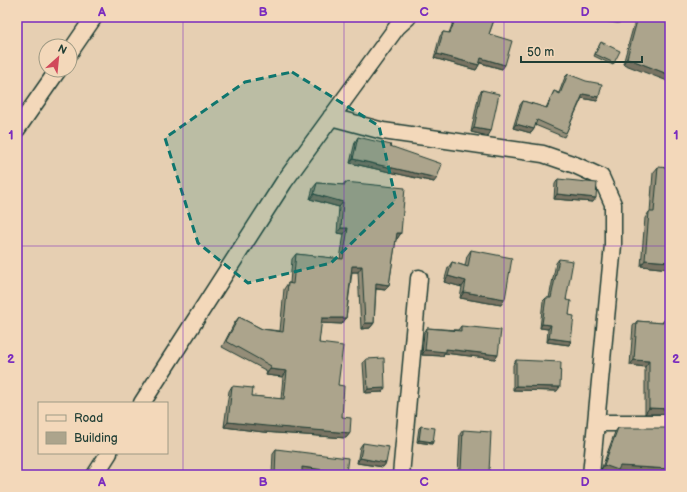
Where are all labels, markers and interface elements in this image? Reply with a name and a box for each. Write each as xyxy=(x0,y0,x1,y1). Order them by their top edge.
text: A xyxy=(97,4,106,20)
text: B xyxy=(258,4,268,20)
text: C xyxy=(419,4,429,20)
text: D xyxy=(580,4,590,20)
north arrow xyxy=(38,38,78,78)
scale bar xyxy=(521,38,642,64)
text: N xyxy=(56,42,69,57)
text: 50 m xyxy=(527,45,554,60)
text: 1 xyxy=(8,127,14,143)
text: 1 xyxy=(673,127,679,143)
text: 2 xyxy=(7,351,15,367)
text: 2 xyxy=(672,351,680,367)
legend xyxy=(38,402,168,454)
text: Road xyxy=(74,411,103,426)
text: Building xyxy=(74,431,118,446)
text: A xyxy=(97,474,106,490)
text: B xyxy=(258,474,268,490)
text: C xyxy=(419,474,429,490)
text: D xyxy=(580,474,590,490)

